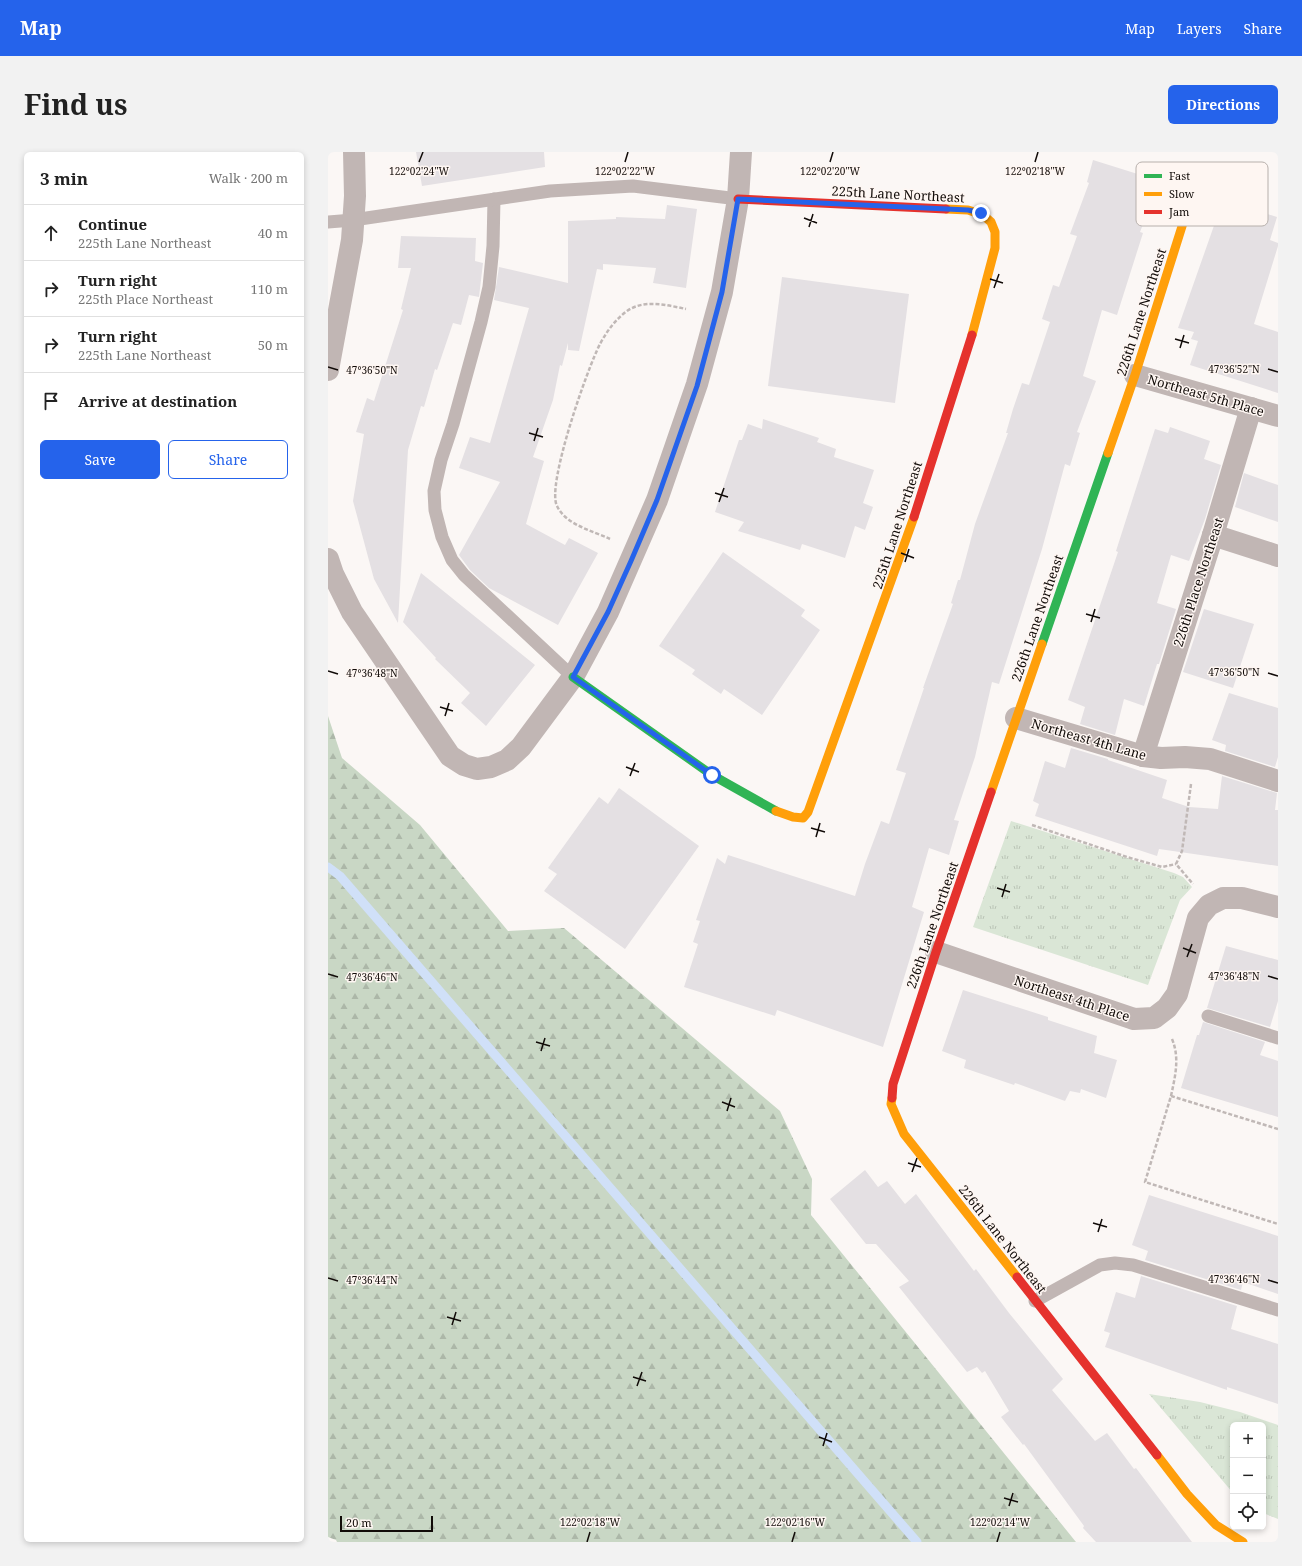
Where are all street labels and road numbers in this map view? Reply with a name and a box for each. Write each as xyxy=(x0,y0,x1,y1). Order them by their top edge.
street label: 225th Lane Northeast xyxy=(831,182,965,206)
street label: 226th Lane Northeast xyxy=(1112,245,1170,378)
street label: Northeast 5th Place xyxy=(1146,370,1266,420)
street label: 225th Lane Northeast xyxy=(868,458,926,591)
street label: 226th Place Northeast xyxy=(1169,515,1228,649)
street label: 226th Lane Northeast xyxy=(1007,552,1067,684)
street label: Northeast 4th Lane xyxy=(1029,714,1149,764)
street label: 226th Lane Northeast xyxy=(902,859,962,991)
street label: Northeast 4th Place xyxy=(1012,971,1132,1025)
street label: 226th Lane Northeast xyxy=(955,1181,1051,1297)

